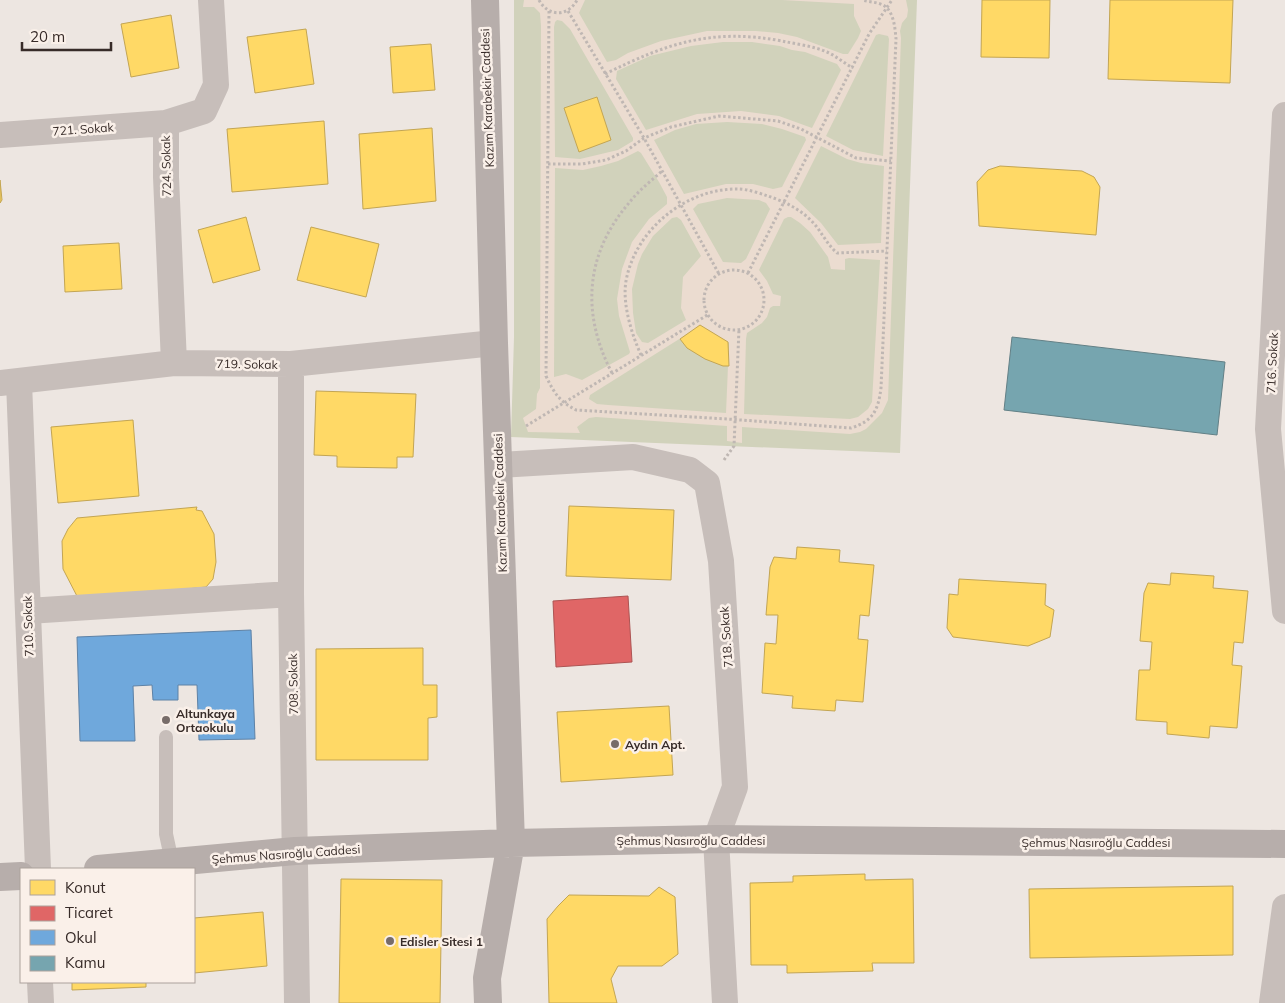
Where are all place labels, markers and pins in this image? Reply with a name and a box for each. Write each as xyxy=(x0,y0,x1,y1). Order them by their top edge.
place label: Altunkaya Ortaokulu xyxy=(176,706,235,735)
marker: Altunkaya Ortaokulu xyxy=(160,714,172,726)
place label: Aydın Apt. xyxy=(625,737,685,752)
marker: Aydın Apt. xyxy=(609,738,621,750)
place label: Edisler Sitesi 1 xyxy=(400,934,483,949)
marker: Edisler Sitesi 1 xyxy=(384,935,396,947)

